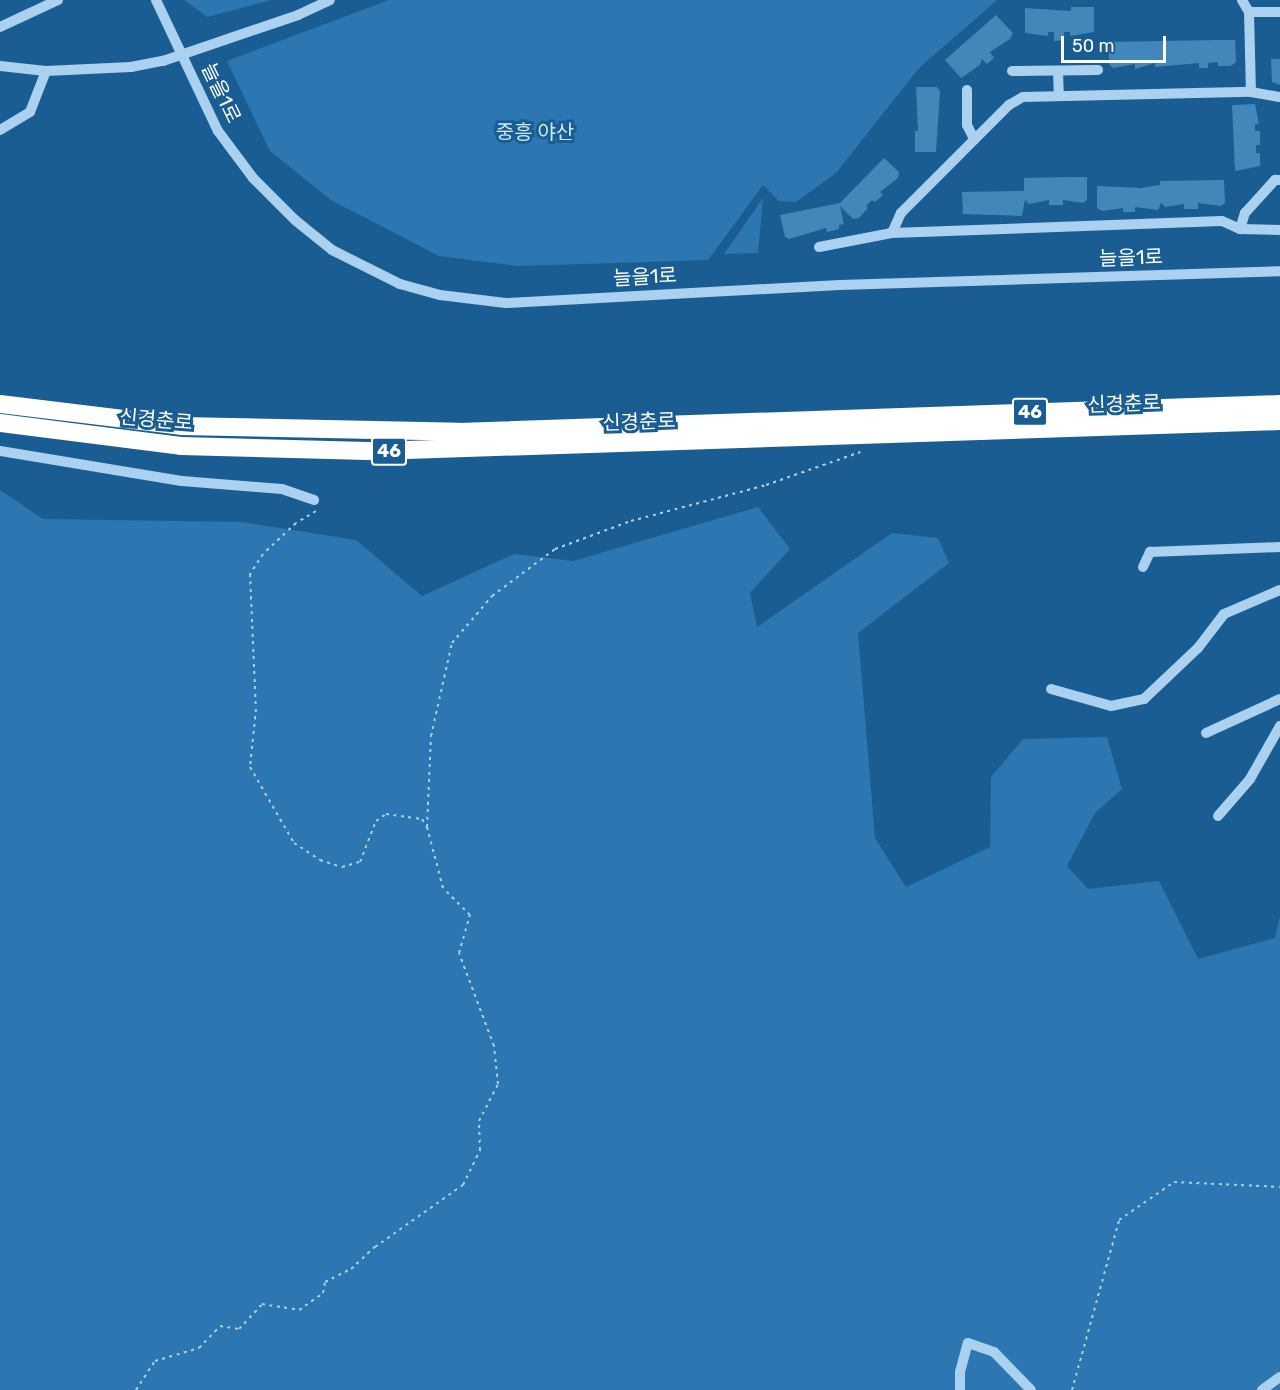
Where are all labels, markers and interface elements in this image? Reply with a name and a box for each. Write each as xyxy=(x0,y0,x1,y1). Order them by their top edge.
scale bar xyxy=(1064,24,1169,62)
text: 50 m xyxy=(1072,35,1115,57)
street label: 늘을1로 xyxy=(196,59,246,127)
park label: 중흥 야산 xyxy=(496,120,574,144)
street label: 늘을1로 xyxy=(1099,245,1163,271)
street label: 늘을1로 xyxy=(613,263,677,291)
street label: 신경춘로 xyxy=(1087,391,1161,417)
road number: 46 xyxy=(1010,397,1050,427)
street label: 신경춘로 xyxy=(118,405,194,435)
street label: 신경춘로 xyxy=(602,409,676,435)
road number: 46 xyxy=(370,436,408,466)

